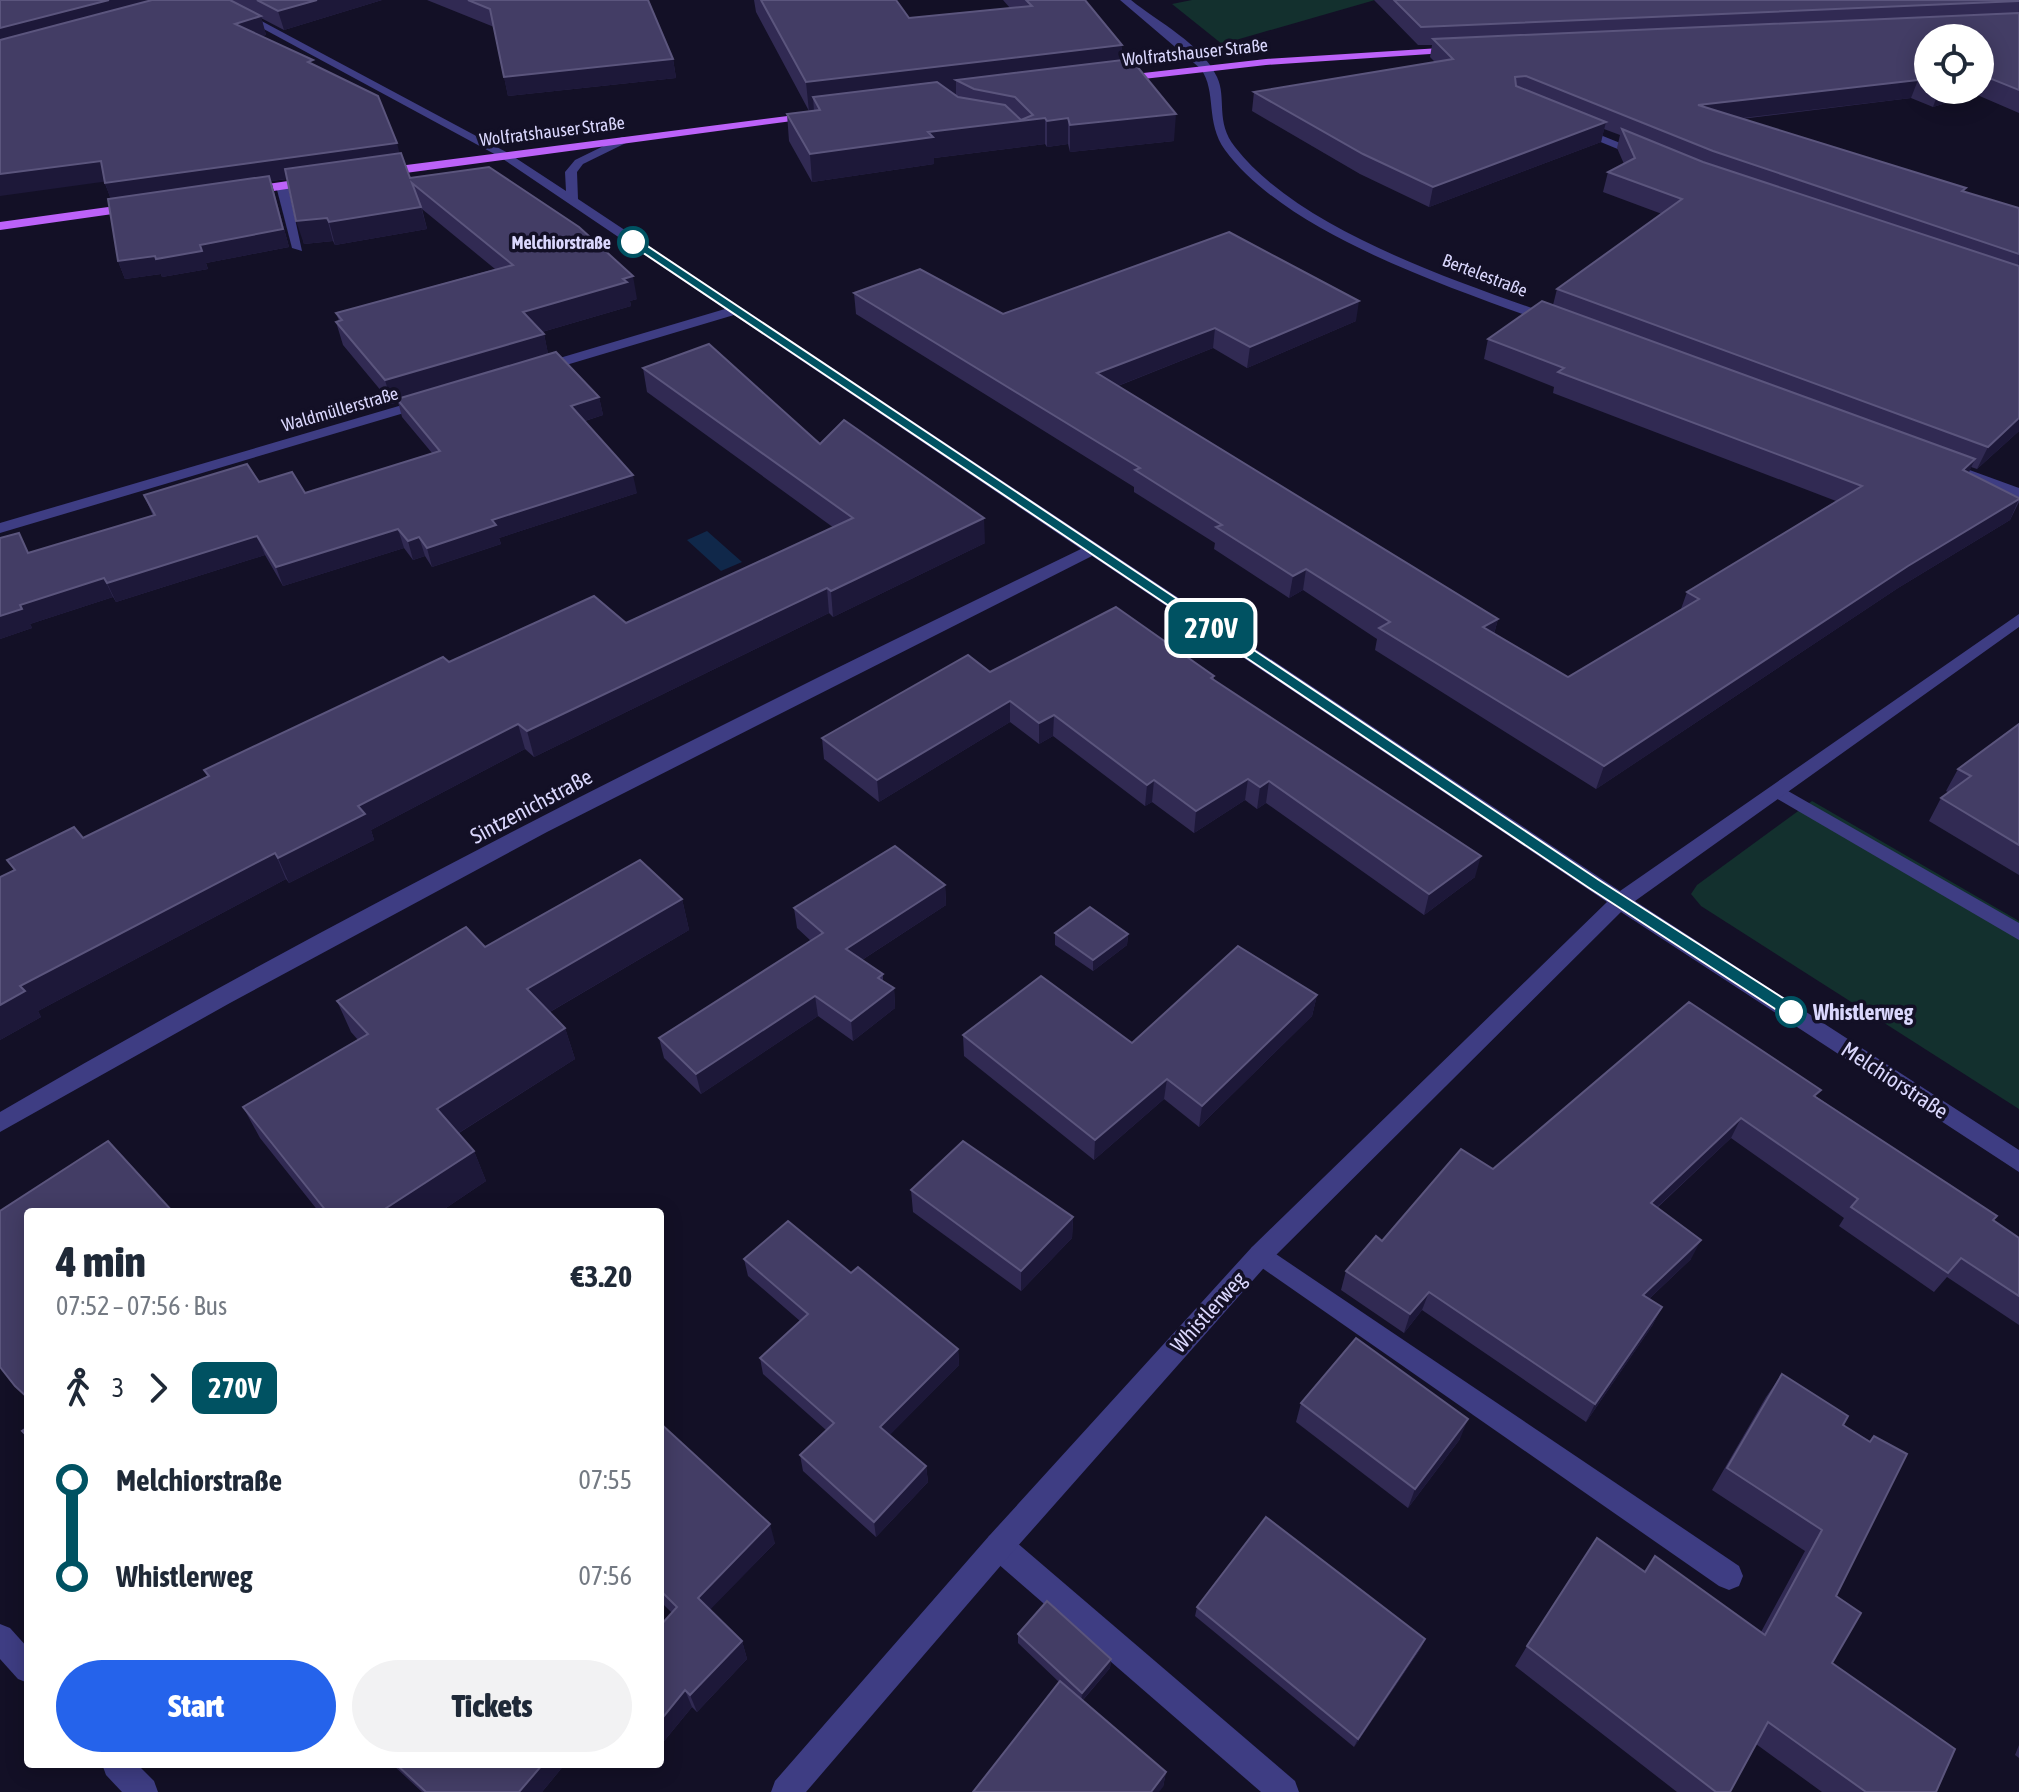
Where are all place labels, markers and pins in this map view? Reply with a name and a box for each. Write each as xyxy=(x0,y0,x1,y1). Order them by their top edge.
marker: Melchiorstraße xyxy=(618,227,648,257)
place label: Melchiorstraße xyxy=(511,232,611,253)
marker: Whistlerweg xyxy=(1776,997,1806,1027)
place label: Whistlerweg xyxy=(1812,999,1914,1025)

